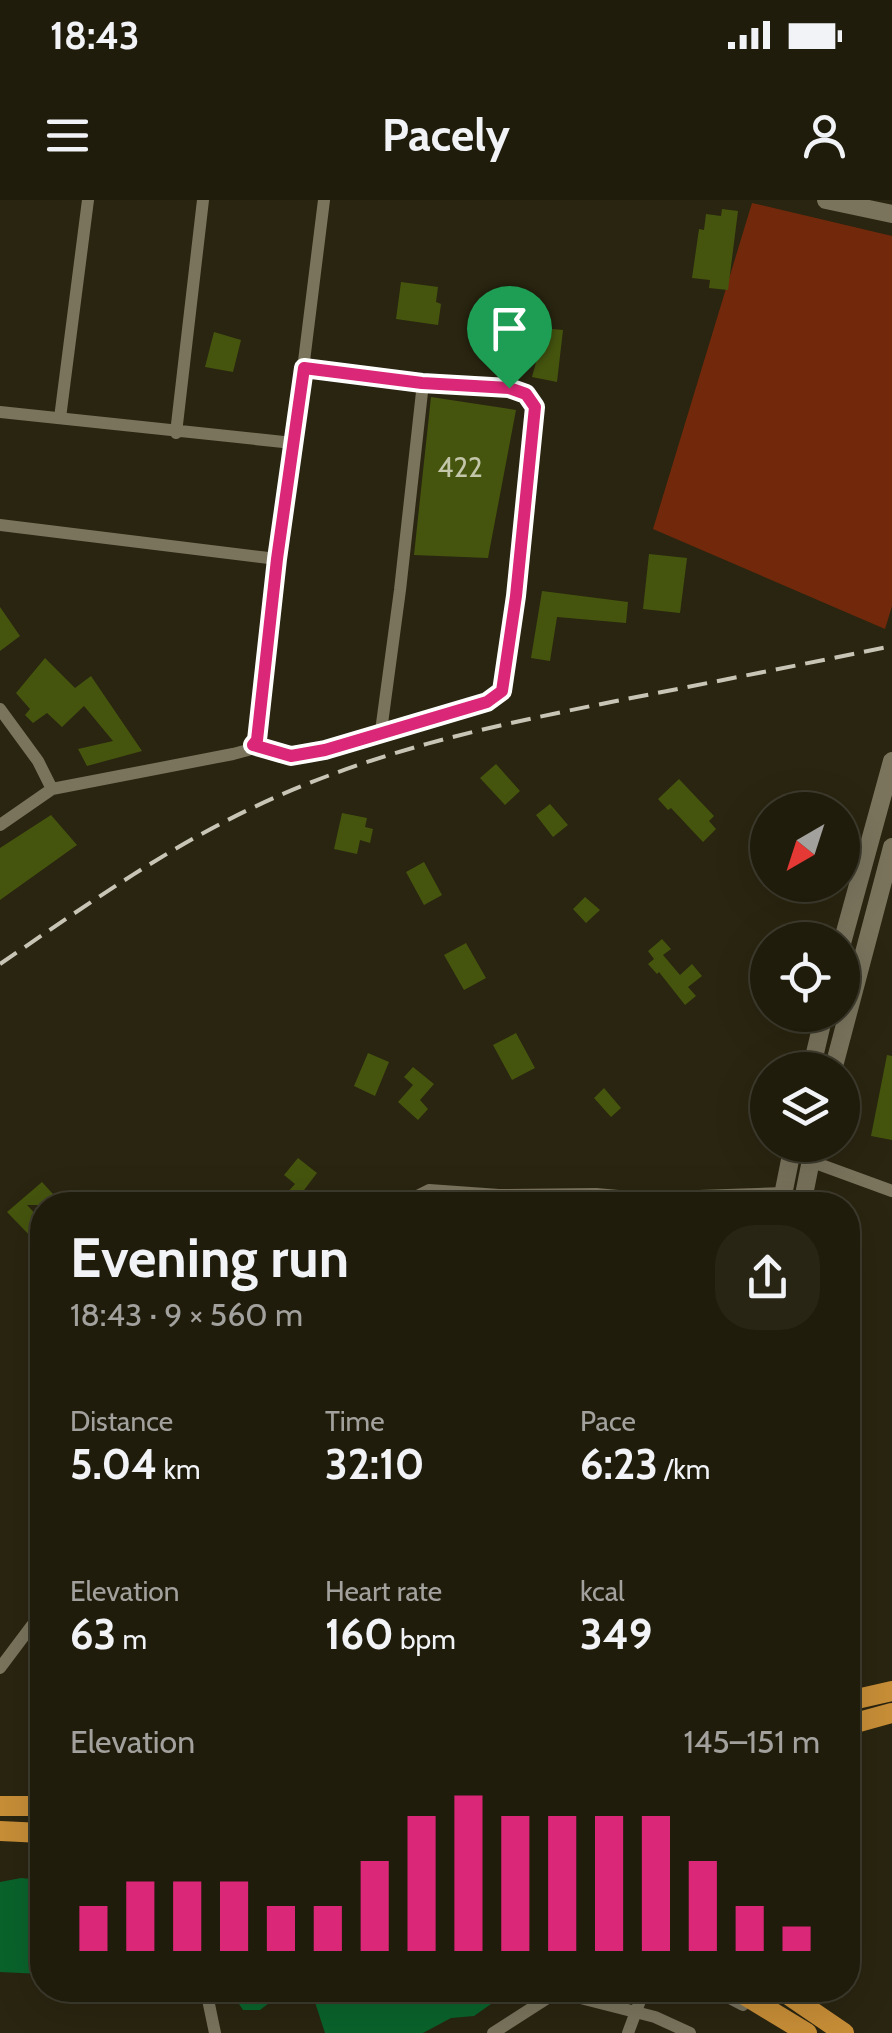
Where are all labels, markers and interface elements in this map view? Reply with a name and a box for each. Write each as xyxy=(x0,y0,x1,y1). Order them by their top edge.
text: 18:43 xyxy=(50,12,140,59)
icon: menu xyxy=(40,108,95,163)
text: Pacely xyxy=(382,108,510,162)
icon: person xyxy=(797,108,852,163)
pin xyxy=(467,286,552,389)
icon: arrive xyxy=(482,301,537,356)
house number: 422 xyxy=(437,450,483,484)
north arrow xyxy=(750,792,860,902)
map controls xyxy=(750,792,860,1162)
button: locate xyxy=(750,922,860,1032)
button: layers xyxy=(750,1052,860,1162)
text: Evening run xyxy=(70,1224,349,1291)
button: share xyxy=(715,1225,820,1330)
text: 18:43 · 9 × 560 m xyxy=(70,1295,303,1334)
text: Distance xyxy=(70,1404,173,1438)
text: Time xyxy=(325,1404,385,1438)
text: Pace xyxy=(580,1404,636,1438)
text: 5.04 xyxy=(70,1438,157,1490)
text: 32:10 xyxy=(325,1438,424,1490)
text: 6:23 xyxy=(580,1438,658,1490)
text: km xyxy=(157,1452,201,1486)
text: /km xyxy=(658,1452,710,1486)
text: Elevation xyxy=(70,1574,179,1608)
text: Heart rate xyxy=(325,1574,442,1608)
text: kcal xyxy=(580,1574,625,1608)
text: 63 xyxy=(70,1608,116,1660)
text: 160 xyxy=(325,1608,394,1660)
text: 349 xyxy=(580,1608,652,1660)
text: m xyxy=(116,1622,147,1656)
text: bpm xyxy=(394,1622,456,1656)
text: Elevation xyxy=(70,1722,195,1761)
text: 145–151 m xyxy=(683,1722,820,1761)

